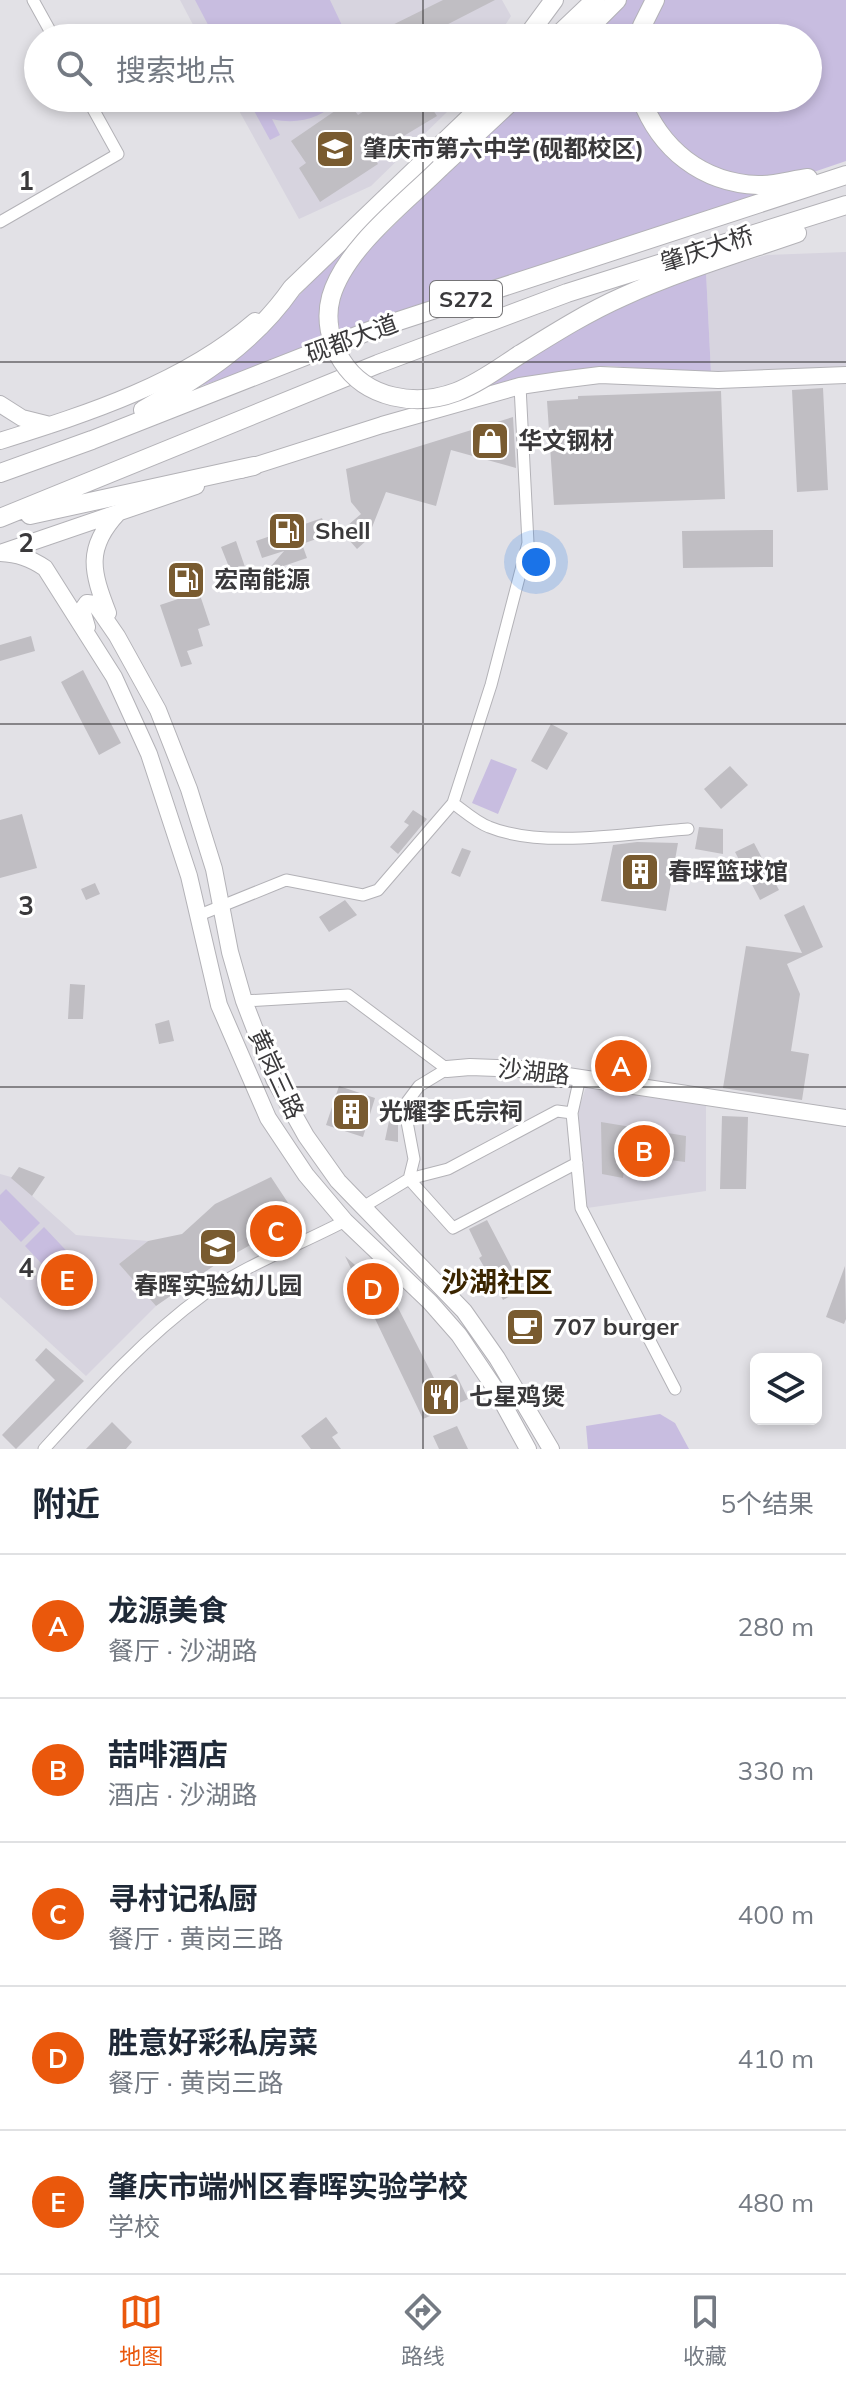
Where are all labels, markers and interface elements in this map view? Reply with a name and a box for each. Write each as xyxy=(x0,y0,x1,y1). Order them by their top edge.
search box xyxy=(24,24,822,112)
icon: search xyxy=(52,46,96,90)
text: 搜索地点 xyxy=(116,51,236,89)
school or university icon: 肇庆市第六中学(砚都校区) xyxy=(314,128,356,170)
place label: 肇庆市第六中学(砚都校区) xyxy=(363,133,644,163)
text: 1 xyxy=(18,164,34,197)
street label: 肇庆大桥 xyxy=(656,219,757,277)
road number: S272 xyxy=(430,281,502,317)
street label: 砚都大道 xyxy=(301,308,402,369)
shop icon: 华文钢材 xyxy=(469,420,511,462)
place label: 华文钢材 xyxy=(518,425,614,455)
fuel station icon: Shell xyxy=(266,510,308,552)
place label: Shell xyxy=(315,515,371,545)
text: 2 xyxy=(18,526,34,559)
your location xyxy=(516,542,556,582)
fuel station icon: 宏南能源 xyxy=(165,559,207,601)
place label: 宏南能源 xyxy=(214,564,310,594)
building icon: 春晖篮球馆 xyxy=(619,851,661,893)
place label: 春晖篮球馆 xyxy=(668,856,788,886)
text: 3 xyxy=(18,889,34,922)
street label: 黄岗三路 xyxy=(243,1024,311,1123)
pin: A xyxy=(595,1036,647,1096)
street label: 沙湖路 xyxy=(497,1052,571,1090)
building icon: 光耀李氏宗祠 xyxy=(330,1091,372,1133)
place label: 光耀李氏宗祠 xyxy=(379,1096,523,1126)
pin: B xyxy=(618,1121,670,1181)
pin: C xyxy=(250,1201,302,1261)
school or university icon: 春晖实验幼儿园 xyxy=(197,1226,239,1268)
pin: E xyxy=(41,1250,93,1310)
text: 4 xyxy=(18,1251,34,1284)
pin: D xyxy=(347,1259,399,1319)
district label: 沙湖社区 xyxy=(441,1264,553,1299)
place label: 春晖实验幼儿园 xyxy=(134,1270,302,1300)
cafe icon: 707 burger xyxy=(504,1306,546,1348)
place label: 707 burger xyxy=(553,1311,679,1341)
map controls xyxy=(750,1353,822,1425)
button: layers xyxy=(750,1353,822,1425)
restaurant icon: 七星鸡煲 xyxy=(420,1376,462,1418)
place label: 七星鸡煲 xyxy=(469,1381,565,1411)
text: 附近 xyxy=(32,1482,100,1525)
text: 5个结果 xyxy=(720,1487,814,1520)
text: 龙源美食 xyxy=(108,1591,228,1629)
text: A xyxy=(48,1610,68,1643)
text: 280 m xyxy=(738,1610,814,1643)
text: 餐厅 · 沙湖路 xyxy=(108,1634,258,1667)
text: 喆啡酒店 xyxy=(108,1735,228,1773)
text: B xyxy=(49,1754,67,1787)
text: 330 m xyxy=(738,1754,814,1787)
text: 酒店 · 沙湖路 xyxy=(108,1778,258,1811)
text: 寻村记私厨 xyxy=(108,1879,258,1917)
text: C xyxy=(49,1898,67,1931)
text: 400 m xyxy=(738,1898,814,1931)
text: 餐厅 · 黄岗三路 xyxy=(108,1922,284,1955)
text: 胜意好彩私房菜 xyxy=(108,2023,318,2061)
text: D xyxy=(48,2042,68,2075)
text: 410 m xyxy=(738,2042,814,2075)
text: 餐厅 · 黄岗三路 xyxy=(108,2066,284,2099)
text: 肇庆市端州区春晖实验学校 xyxy=(108,2167,468,2205)
text: E xyxy=(50,2186,66,2219)
text: 480 m xyxy=(738,2186,814,2219)
text: 学校 xyxy=(108,2210,160,2243)
tab: 地图 xyxy=(119,2290,163,2370)
tab: 路线 xyxy=(401,2290,445,2370)
tab: 收藏 xyxy=(683,2290,727,2370)

